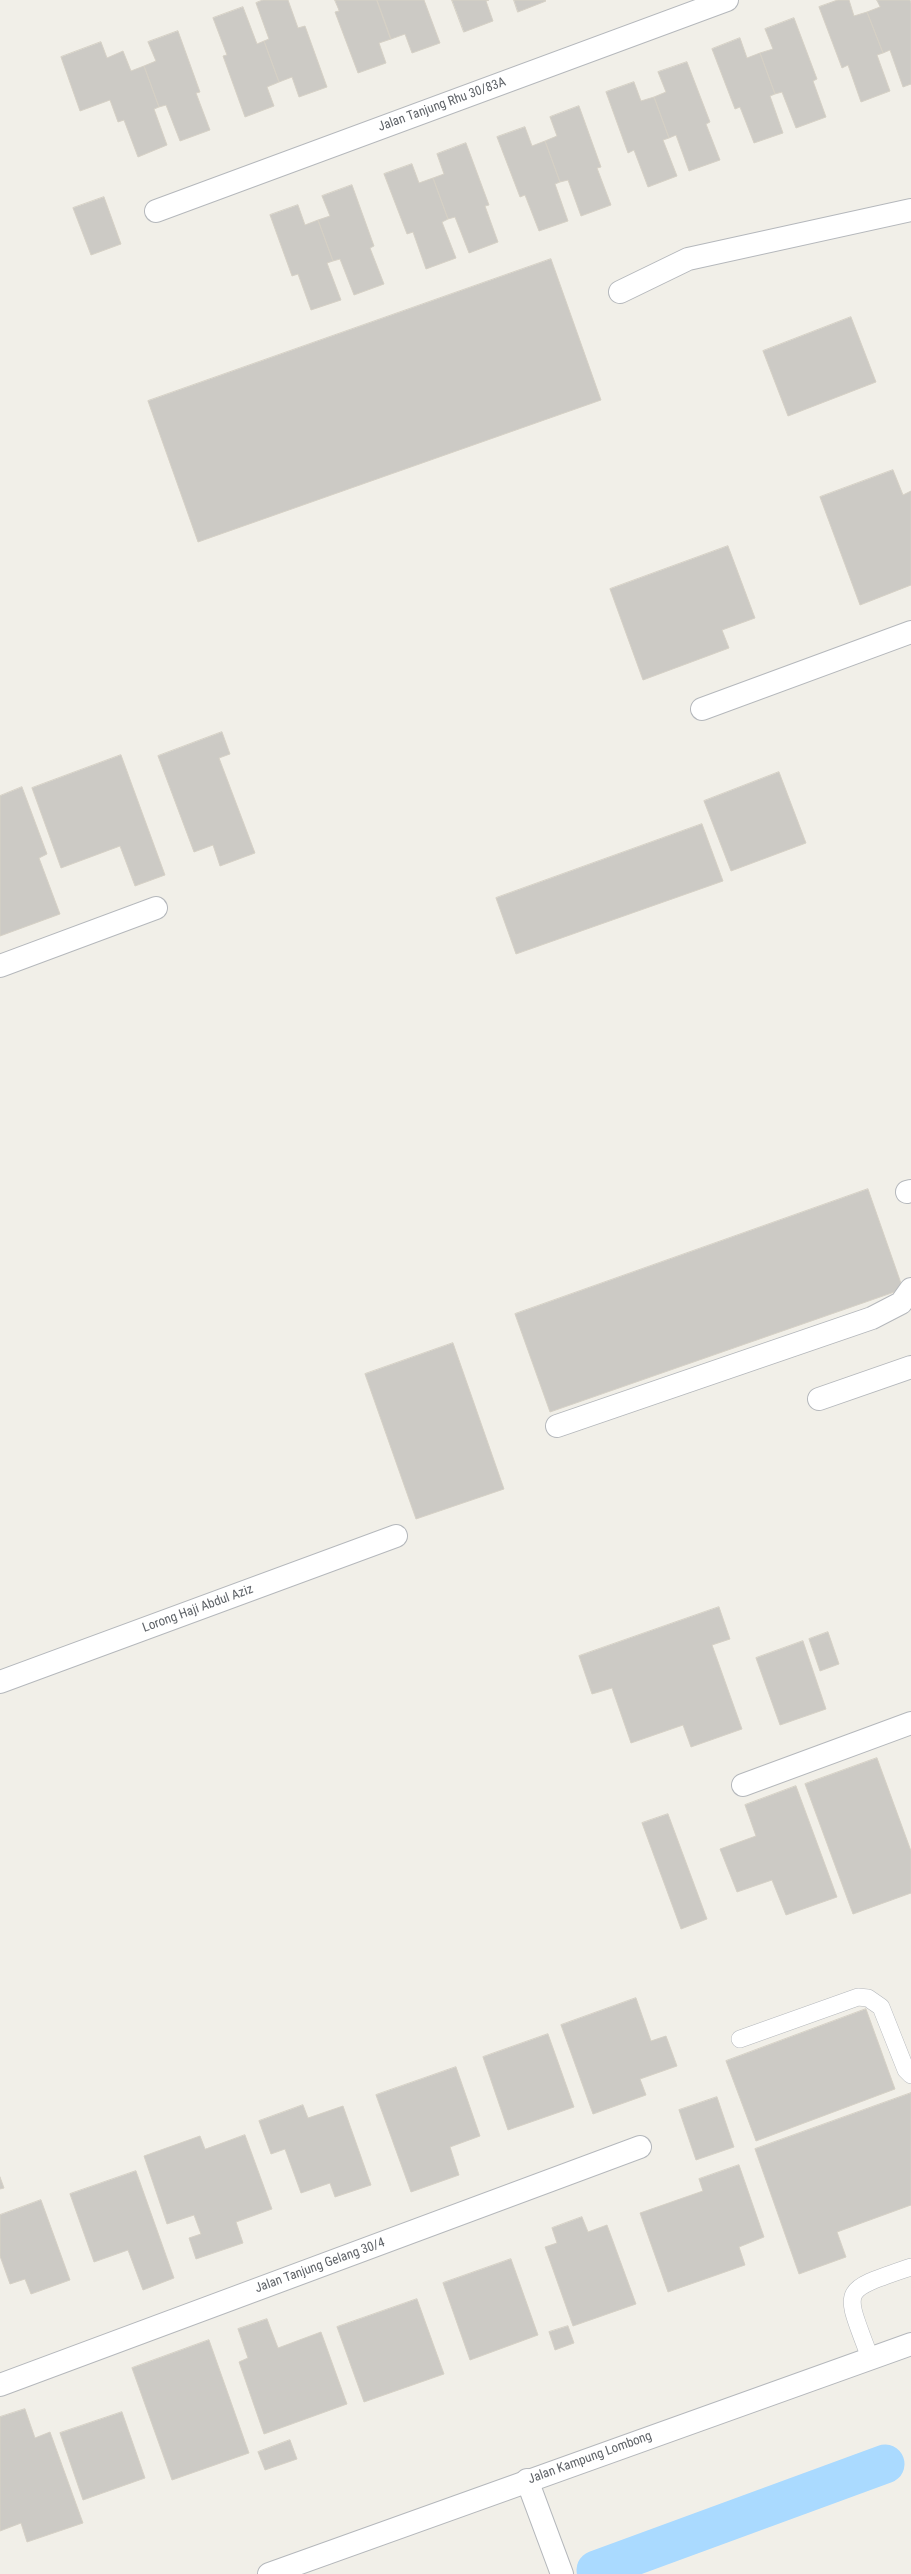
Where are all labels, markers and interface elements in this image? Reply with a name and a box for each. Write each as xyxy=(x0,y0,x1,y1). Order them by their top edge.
street label: Jalan Tanjung Rhu 30/83A xyxy=(376,75,508,135)
street label: Lorong Haji Abdul Aziz xyxy=(141,1582,255,1636)
street label: Jalan Tanjung Gelang 30/4 xyxy=(253,2235,387,2297)
street label: Jalan Kampung Lombong xyxy=(526,2428,654,2488)

